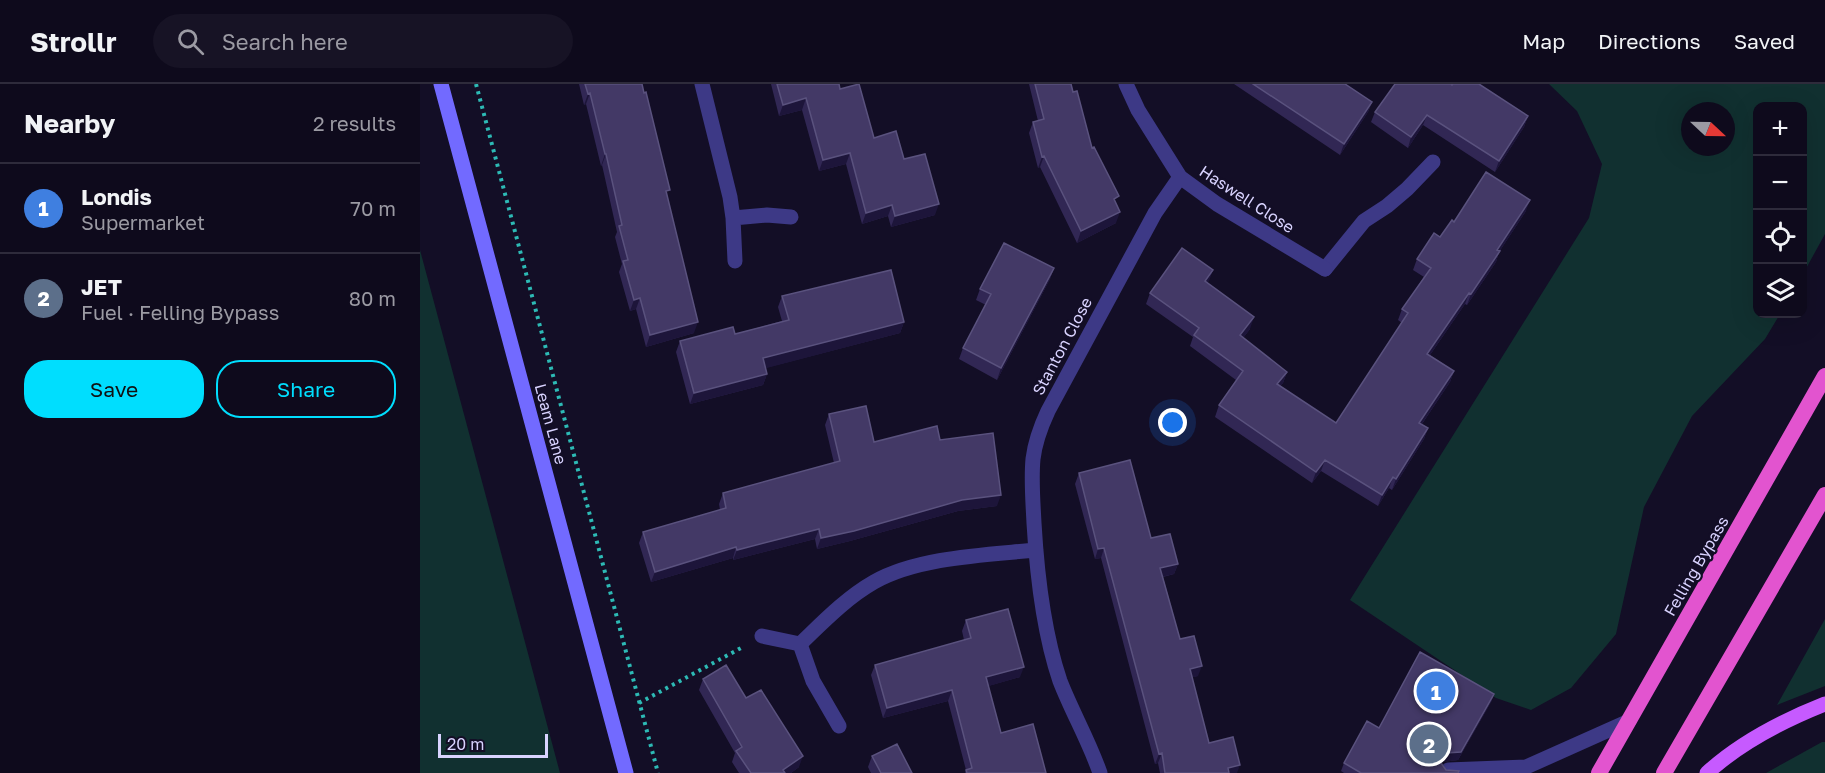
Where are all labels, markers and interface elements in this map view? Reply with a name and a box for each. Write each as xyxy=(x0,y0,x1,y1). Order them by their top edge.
search box xyxy=(153,14,573,68)
text: Strollr xyxy=(30,25,117,58)
icon: search xyxy=(174,25,207,58)
text: Search here xyxy=(222,28,348,55)
text: Map xyxy=(1522,28,1565,54)
text: Directions xyxy=(1598,28,1701,54)
text: Saved xyxy=(1734,28,1795,54)
north arrow xyxy=(1681,102,1735,156)
map controls xyxy=(1753,102,1807,318)
button: + xyxy=(1753,102,1807,156)
text: Nearby xyxy=(24,108,115,139)
text: 2 results xyxy=(313,111,396,135)
button: − xyxy=(1753,156,1807,210)
street label: Haswell Close xyxy=(1196,161,1298,237)
text: Londis xyxy=(81,183,152,210)
text: 1 xyxy=(38,196,49,220)
text: 70 m xyxy=(350,196,396,220)
text: Supermarket xyxy=(81,210,205,234)
button: locate xyxy=(1753,210,1807,264)
button: layers xyxy=(1753,264,1807,318)
text: JET xyxy=(81,273,122,300)
text: 2 xyxy=(37,286,50,310)
text: 80 m xyxy=(349,286,396,310)
street label: Stanton Close xyxy=(1028,294,1096,398)
text: Fuel · Felling Bypass xyxy=(81,300,279,324)
button: Save xyxy=(24,360,204,418)
button: Share xyxy=(216,360,396,418)
street label: Leam Lane xyxy=(531,381,571,467)
your location xyxy=(1158,408,1187,437)
street label: Felling Bypass xyxy=(1659,512,1733,620)
pin: 1 xyxy=(1416,668,1456,714)
pin: 2 xyxy=(1410,722,1448,766)
scale bar xyxy=(438,731,548,758)
text: 20 m xyxy=(447,734,484,754)

